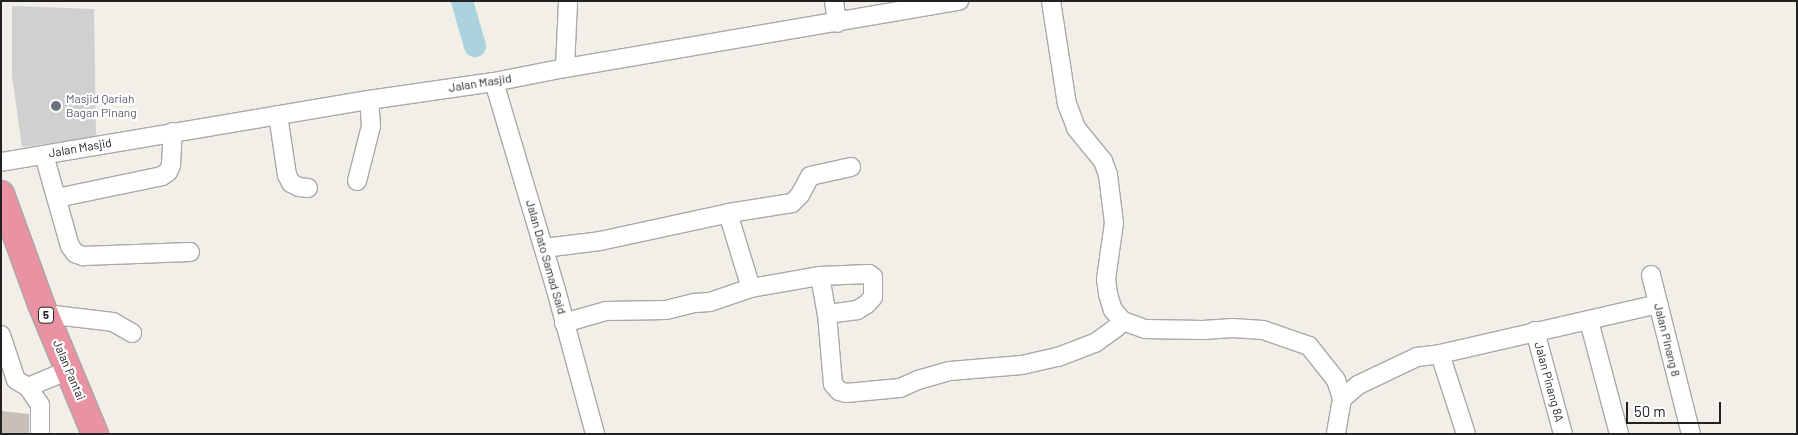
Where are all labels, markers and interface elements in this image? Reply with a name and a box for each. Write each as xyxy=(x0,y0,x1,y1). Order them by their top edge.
street label: Jalan Masjid xyxy=(447,71,513,95)
place label: Masjid Qariah Bagan Pinang xyxy=(66,92,137,120)
marker: Masjid Qariah Bagan Pinang xyxy=(50,100,62,112)
street label: Jalan Masjid xyxy=(47,135,113,161)
street label: Jalan Dato Samad Said xyxy=(523,198,569,316)
street label: Jalan Pinang 8 xyxy=(1651,302,1683,378)
road number: 5 xyxy=(37,306,55,324)
street label: Jalan Pantai xyxy=(50,338,88,402)
street label: Jalan Pinang 8A xyxy=(1531,340,1567,424)
scale bar xyxy=(1628,392,1723,424)
text: 50 m xyxy=(1634,402,1666,420)

